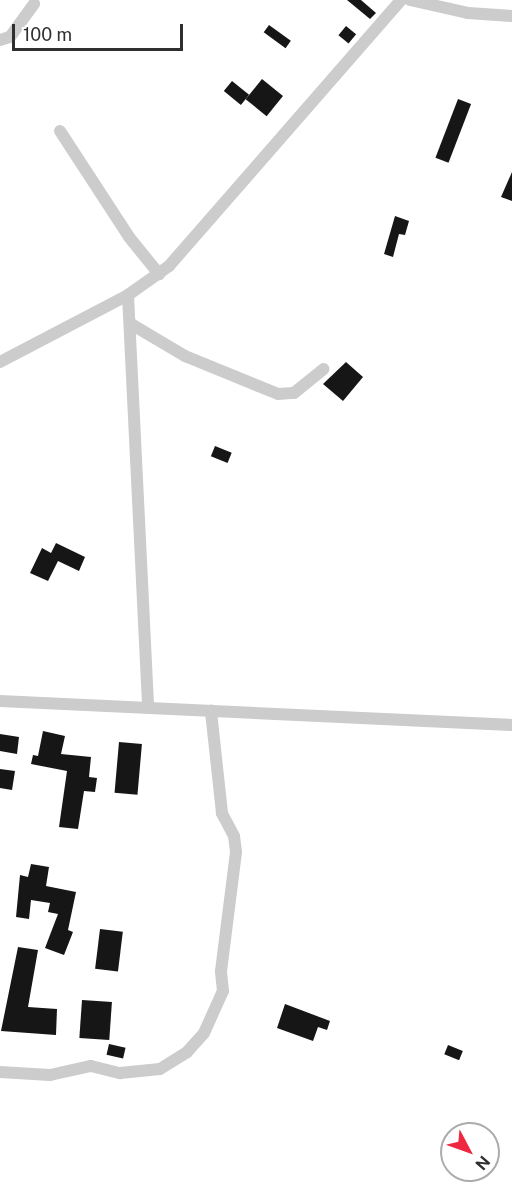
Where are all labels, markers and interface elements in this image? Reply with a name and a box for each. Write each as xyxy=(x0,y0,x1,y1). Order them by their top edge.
scale bar xyxy=(15,12,186,50)
text: 100 m xyxy=(23,24,72,45)
north arrow xyxy=(440,1122,500,1182)
text: N xyxy=(471,1152,494,1174)

